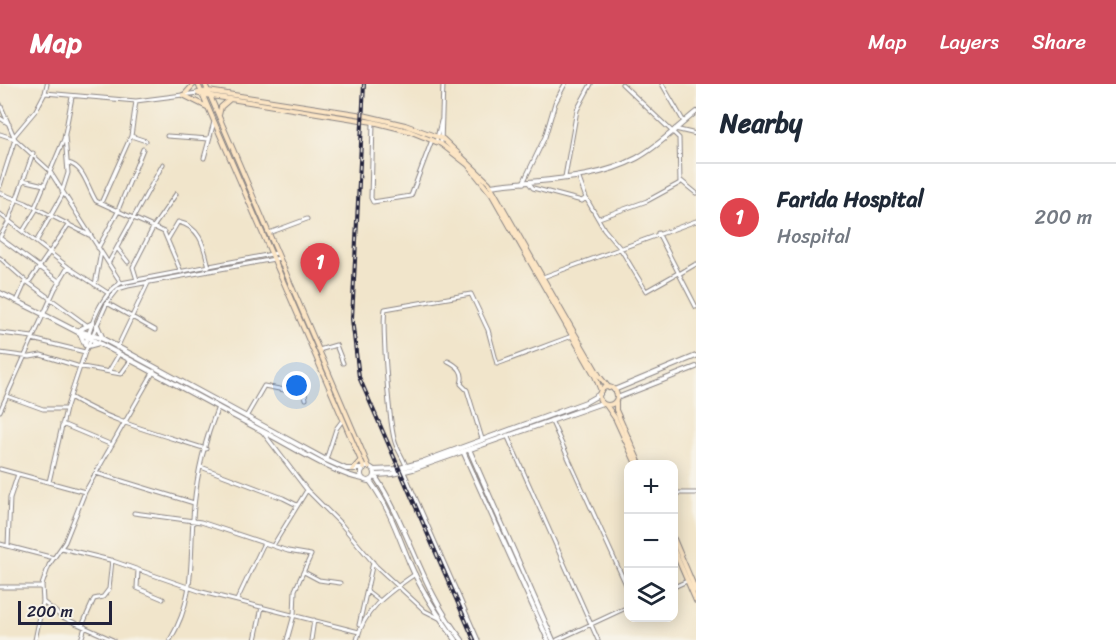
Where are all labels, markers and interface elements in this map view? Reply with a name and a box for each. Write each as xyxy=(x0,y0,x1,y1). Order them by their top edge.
text: Map xyxy=(30,18,82,67)
text: Map xyxy=(868,23,907,61)
text: Layers xyxy=(940,23,999,61)
text: Share xyxy=(1032,23,1086,61)
text: Nearby xyxy=(720,100,802,146)
text: Farida Hospital xyxy=(777,180,924,219)
text: 1 xyxy=(735,200,744,235)
text: 200 m xyxy=(1035,200,1092,235)
text: Hospital xyxy=(777,219,850,254)
pin: 1 xyxy=(300,244,340,293)
your location xyxy=(282,371,311,400)
map controls xyxy=(624,460,678,622)
button: + xyxy=(624,460,678,514)
button: − xyxy=(624,514,678,568)
button: layers xyxy=(624,568,678,622)
text: 200 m xyxy=(27,597,73,626)
scale bar xyxy=(18,598,112,626)

